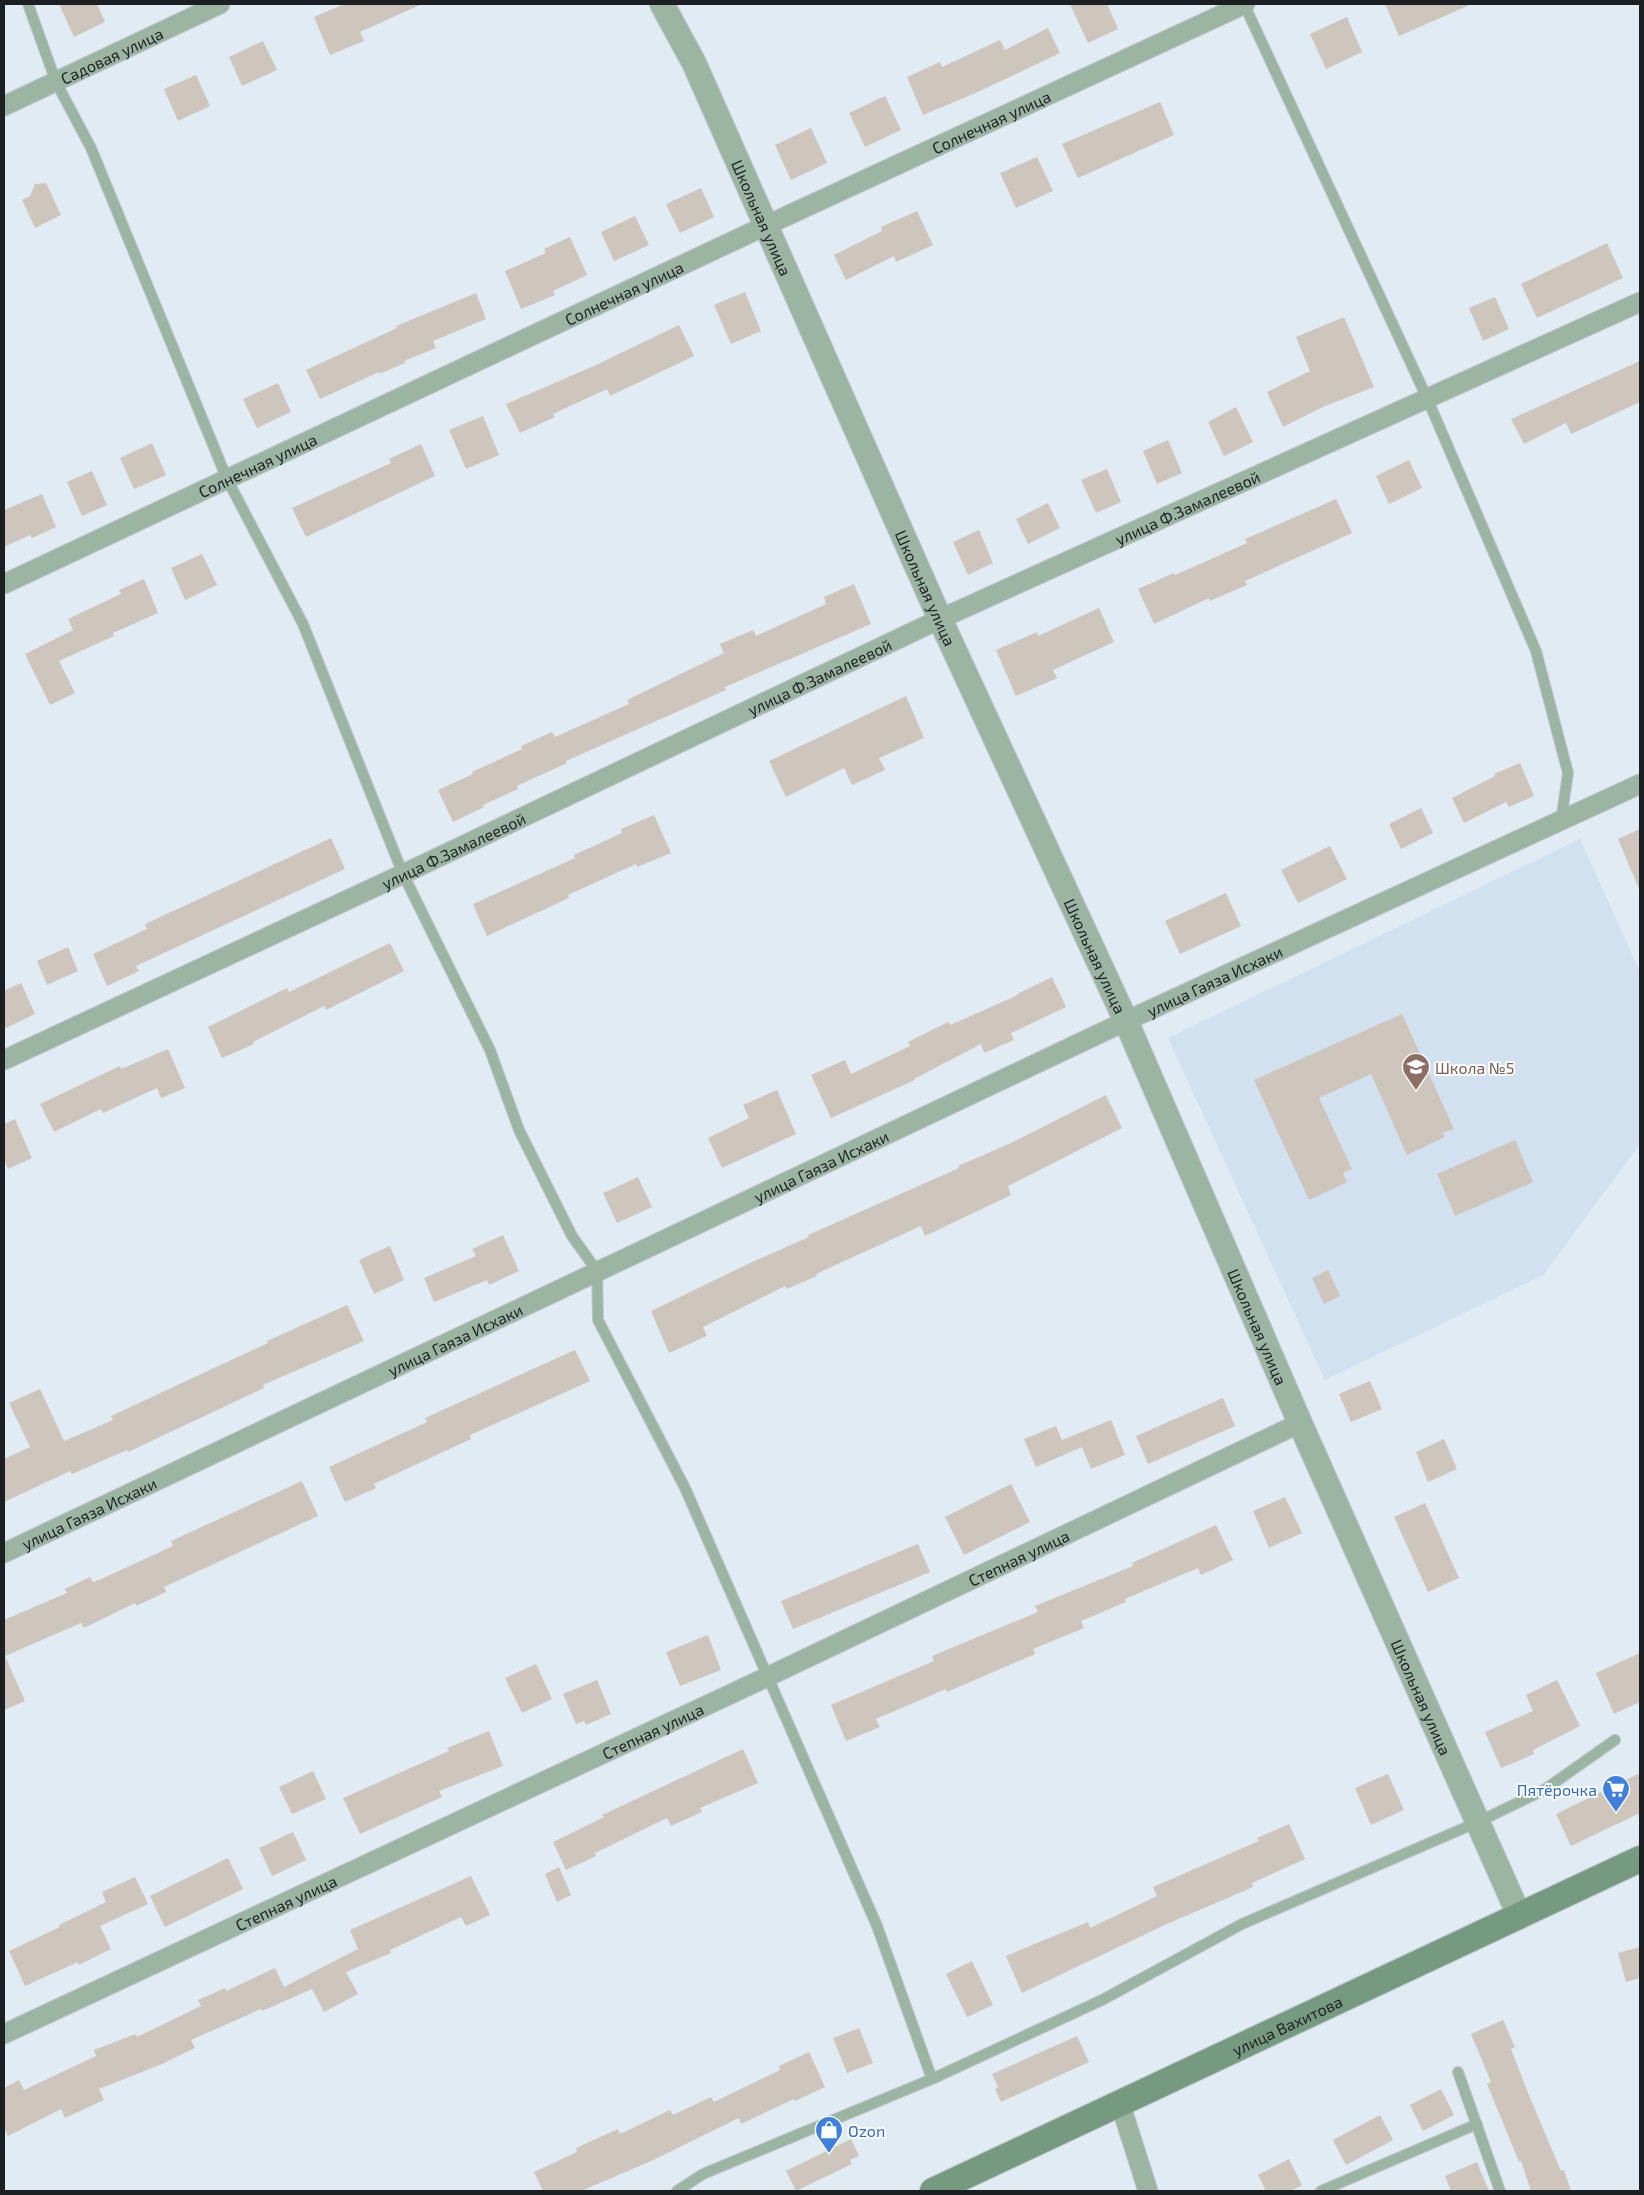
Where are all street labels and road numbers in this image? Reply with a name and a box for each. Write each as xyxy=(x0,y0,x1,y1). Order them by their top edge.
street label: Садовая улица xyxy=(57,23,166,88)
street label: Солнечная улица xyxy=(929,86,1053,157)
street label: Школьная улица xyxy=(728,157,796,278)
street label: Солнечная улица xyxy=(562,256,686,328)
street label: Солнечная улица xyxy=(195,429,320,501)
street label: улица Ф.Замалеевой xyxy=(1112,466,1263,549)
street label: Школьная улица xyxy=(892,527,961,649)
street label: улица Ф.Замалеевой xyxy=(744,634,894,720)
street label: улица Ф.Замалеевой xyxy=(378,808,528,893)
street label: Школьная улица xyxy=(1061,895,1131,1016)
street label: улица Гаяза Исхаки xyxy=(1144,941,1285,1021)
street label: улица Гаяза Исхаки xyxy=(750,1126,891,1207)
street label: Школьная улица xyxy=(1225,1265,1292,1388)
street label: улица Гаяза Исхаки xyxy=(384,1299,525,1380)
street label: улица Гаяза Исхаки xyxy=(18,1473,159,1554)
street label: Степная улица xyxy=(965,1525,1072,1589)
street label: Школьная улица xyxy=(1388,1636,1456,1758)
street label: Степная улица xyxy=(599,1699,706,1762)
street label: Степная улица xyxy=(232,1870,339,1934)
street label: улица Вахитова xyxy=(1229,1991,1345,2060)

